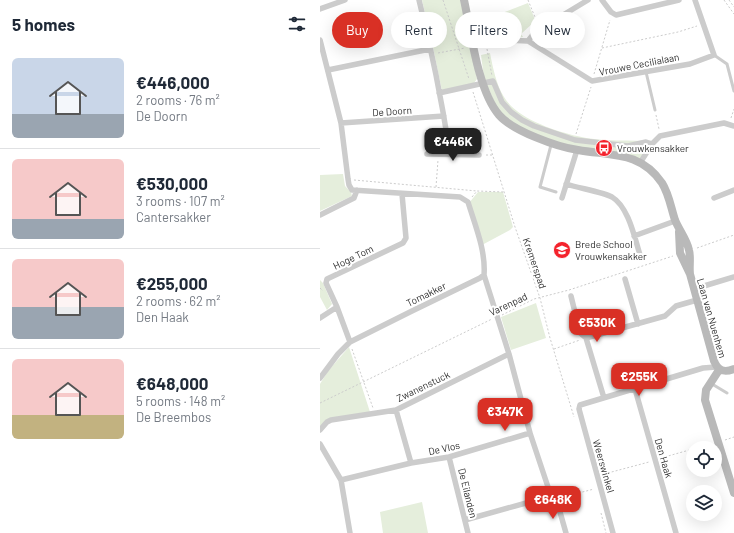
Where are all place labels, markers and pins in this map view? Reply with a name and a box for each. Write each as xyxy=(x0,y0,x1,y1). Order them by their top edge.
pin: €446K xyxy=(425,128,481,162)
bus stop icon: Vrouwkensakker xyxy=(594,138,614,158)
place label: Vrouwkensakker xyxy=(617,142,689,154)
place label: Brede School Vrouwkensakker xyxy=(575,238,647,262)
school or university icon: Brede School Vrouwkensakker xyxy=(552,240,572,260)
pin: €530K xyxy=(569,309,625,343)
pin: €255K xyxy=(611,363,667,397)
pin: €347K xyxy=(477,398,533,432)
pin: €648K xyxy=(525,486,581,520)

